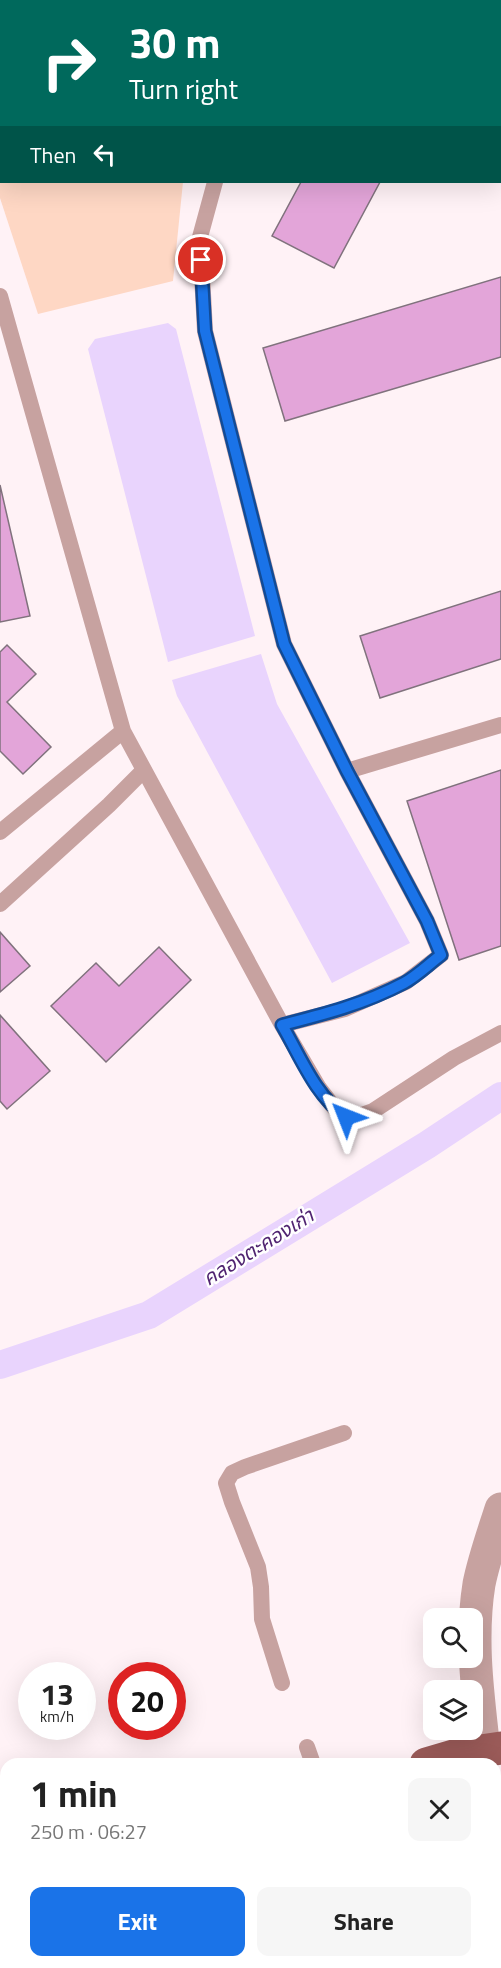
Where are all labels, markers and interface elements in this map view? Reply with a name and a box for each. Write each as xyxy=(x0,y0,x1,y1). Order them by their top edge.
text: 30 m xyxy=(129,10,221,74)
icon: right xyxy=(30,24,108,102)
text: Turn right xyxy=(129,68,238,109)
text: Then xyxy=(30,138,76,172)
icon: left xyxy=(88,138,121,171)
pin xyxy=(175,234,226,285)
icon: arrive xyxy=(184,243,217,276)
position arrow xyxy=(314,1085,378,1149)
water label: คลองตะคองเก่า xyxy=(196,1200,320,1293)
map controls xyxy=(423,1608,483,1740)
button: search xyxy=(423,1608,483,1668)
speed limit sign: 20 xyxy=(108,1662,186,1740)
text: 13 xyxy=(40,1671,74,1717)
button: layers xyxy=(423,1680,483,1740)
text: km/h xyxy=(40,1705,74,1728)
text: 1 min xyxy=(30,1766,117,1821)
button: close xyxy=(408,1778,471,1841)
text: 250 m · 06:27 xyxy=(30,1816,147,1847)
button: Exit xyxy=(30,1887,245,1956)
button: Share xyxy=(257,1887,471,1956)

